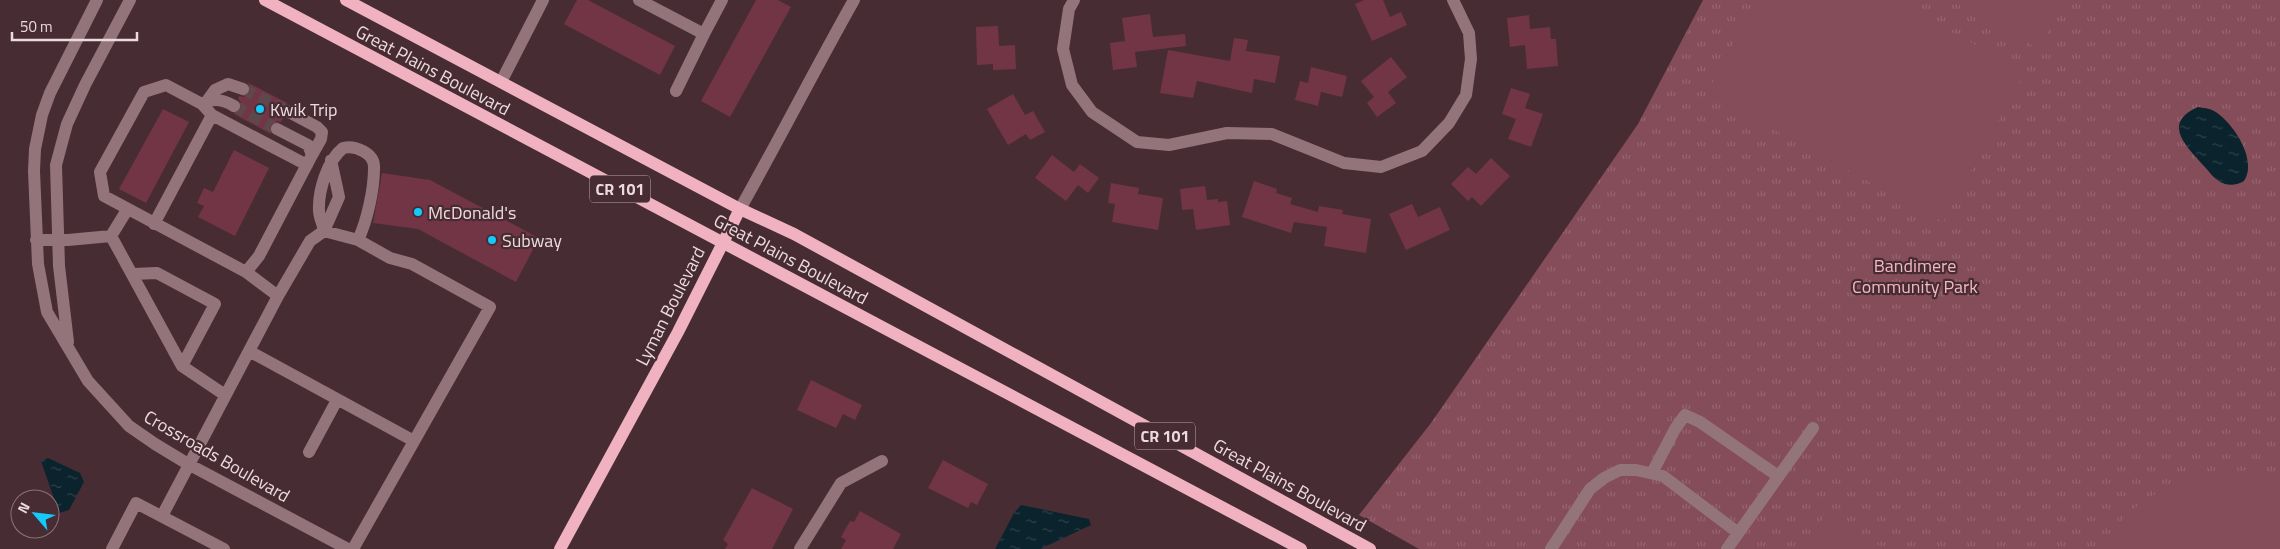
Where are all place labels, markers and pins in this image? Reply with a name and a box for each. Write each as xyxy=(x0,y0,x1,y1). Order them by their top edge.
place label: Kwik Trip xyxy=(270,96,338,123)
marker: Kwik Trip xyxy=(254,103,266,115)
place label: McDonald's xyxy=(428,199,516,226)
marker: McDonald's xyxy=(412,206,424,218)
place label: Subway xyxy=(502,227,562,254)
marker: Subway xyxy=(486,234,498,246)

